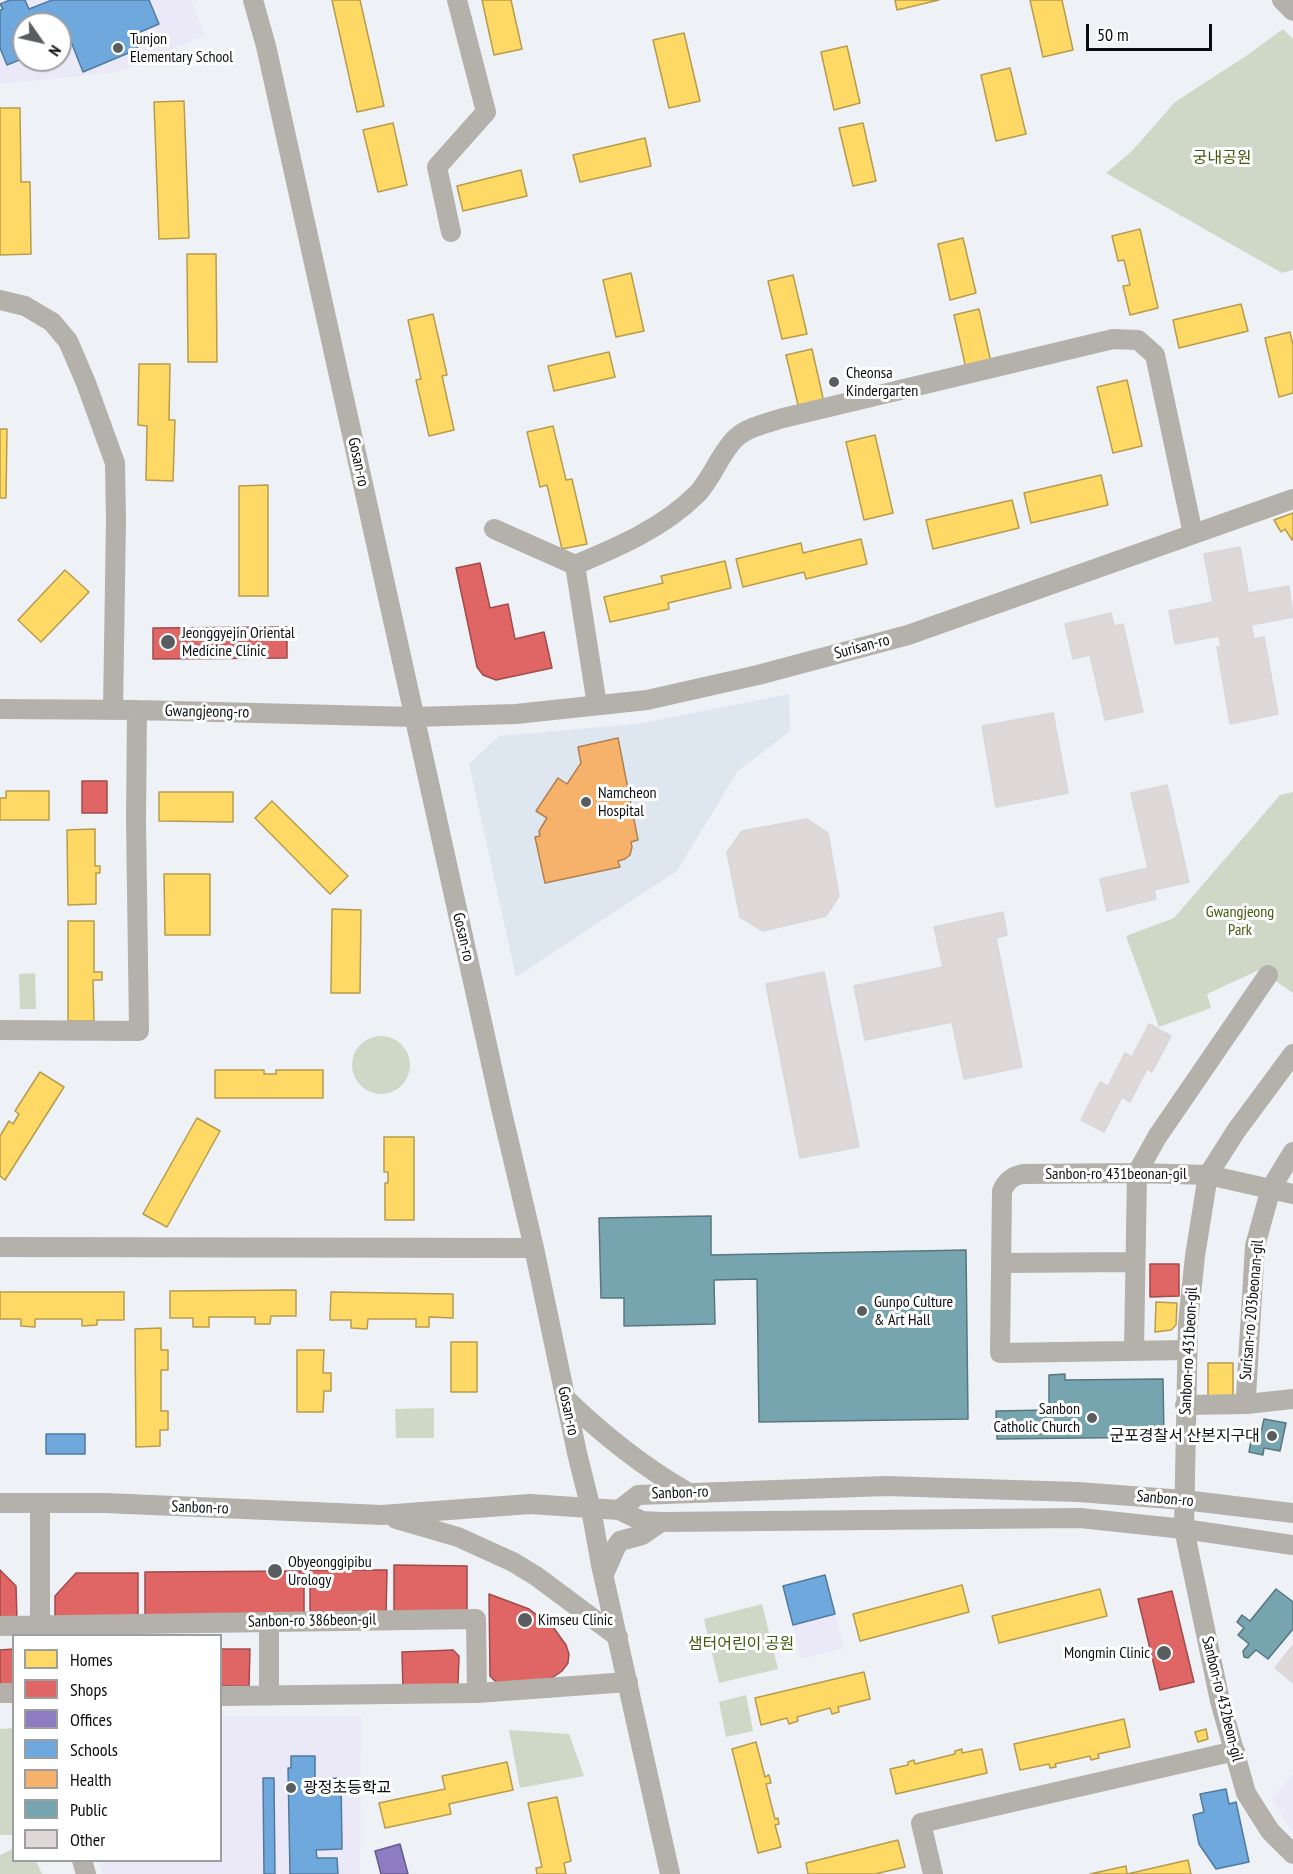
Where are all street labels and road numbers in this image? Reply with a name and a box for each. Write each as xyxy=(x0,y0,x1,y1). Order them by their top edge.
street label: Gosan-ro xyxy=(343,436,373,488)
street label: Surisan-ro xyxy=(832,630,892,664)
street label: Gwangjeong-ro xyxy=(165,702,249,722)
street label: Gosan-ro xyxy=(448,911,478,963)
street label: Sanbon-ro 431beonan-gil xyxy=(1045,1164,1187,1184)
street label: Surisan-ro 203beonan-gil xyxy=(1236,1239,1268,1381)
street label: Sanbon-ro 431beon-gil xyxy=(1176,1286,1202,1416)
street label: Gosan-ro xyxy=(553,1385,583,1437)
street label: Sanbon-ro xyxy=(651,1482,709,1504)
street label: Sanbon-ro xyxy=(1136,1487,1194,1511)
street label: Sanbon-ro xyxy=(171,1497,229,1519)
street label: Sanbon-ro 386beon-gil xyxy=(248,1610,376,1632)
street label: Sanbon-ro 432beon-gil xyxy=(1197,1634,1247,1764)

